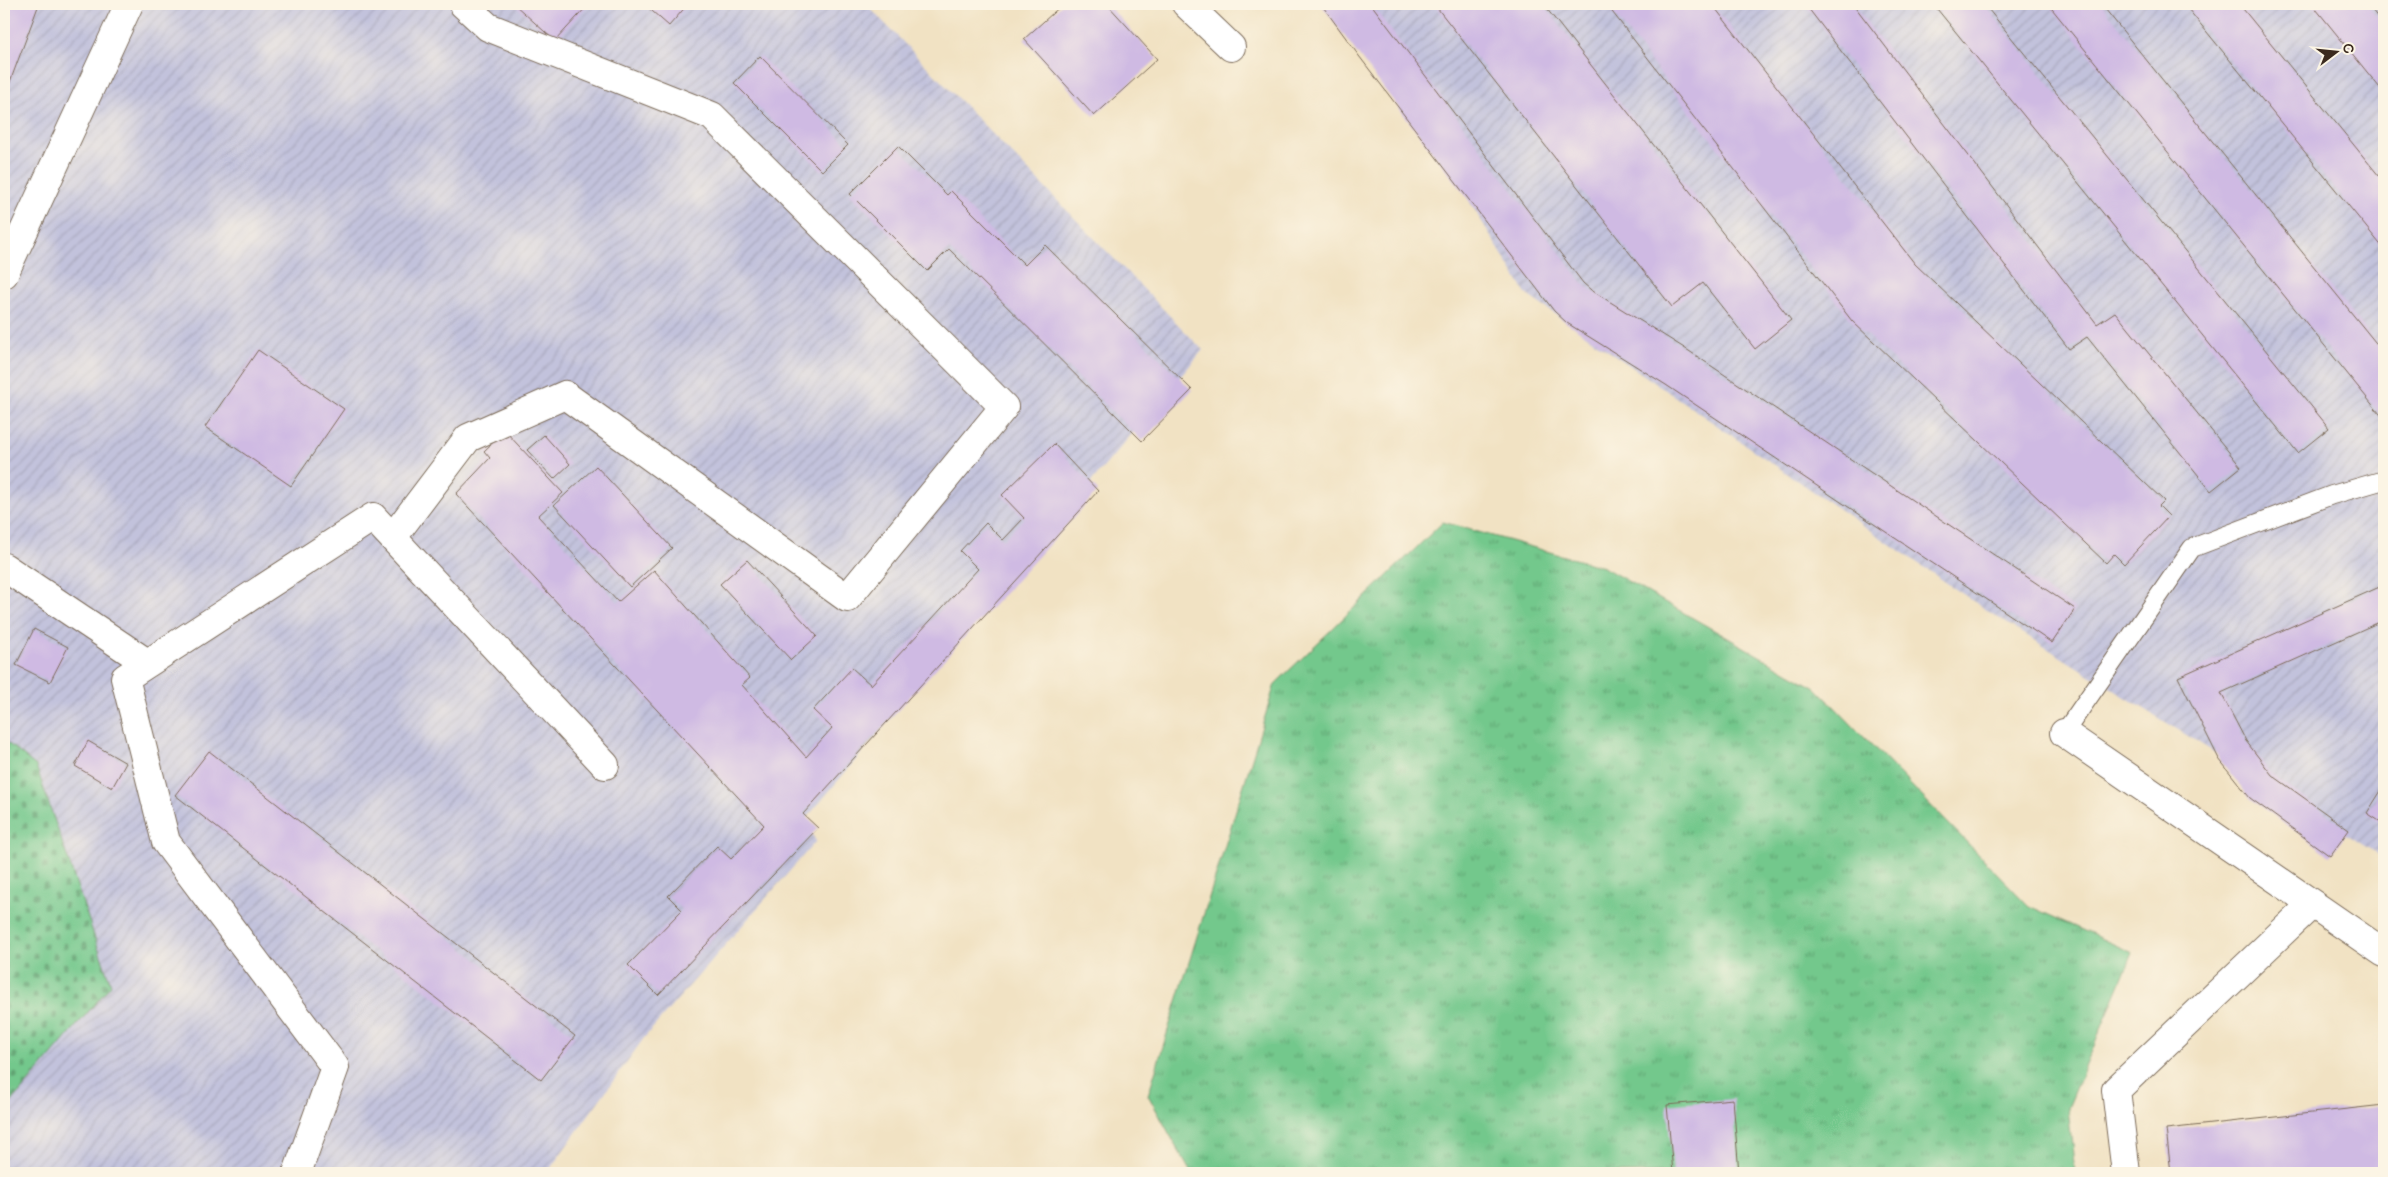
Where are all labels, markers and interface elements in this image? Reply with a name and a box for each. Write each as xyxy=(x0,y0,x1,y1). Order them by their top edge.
north arrow xyxy=(2310,28,2360,78)
text: С xyxy=(2339,42,2358,56)

